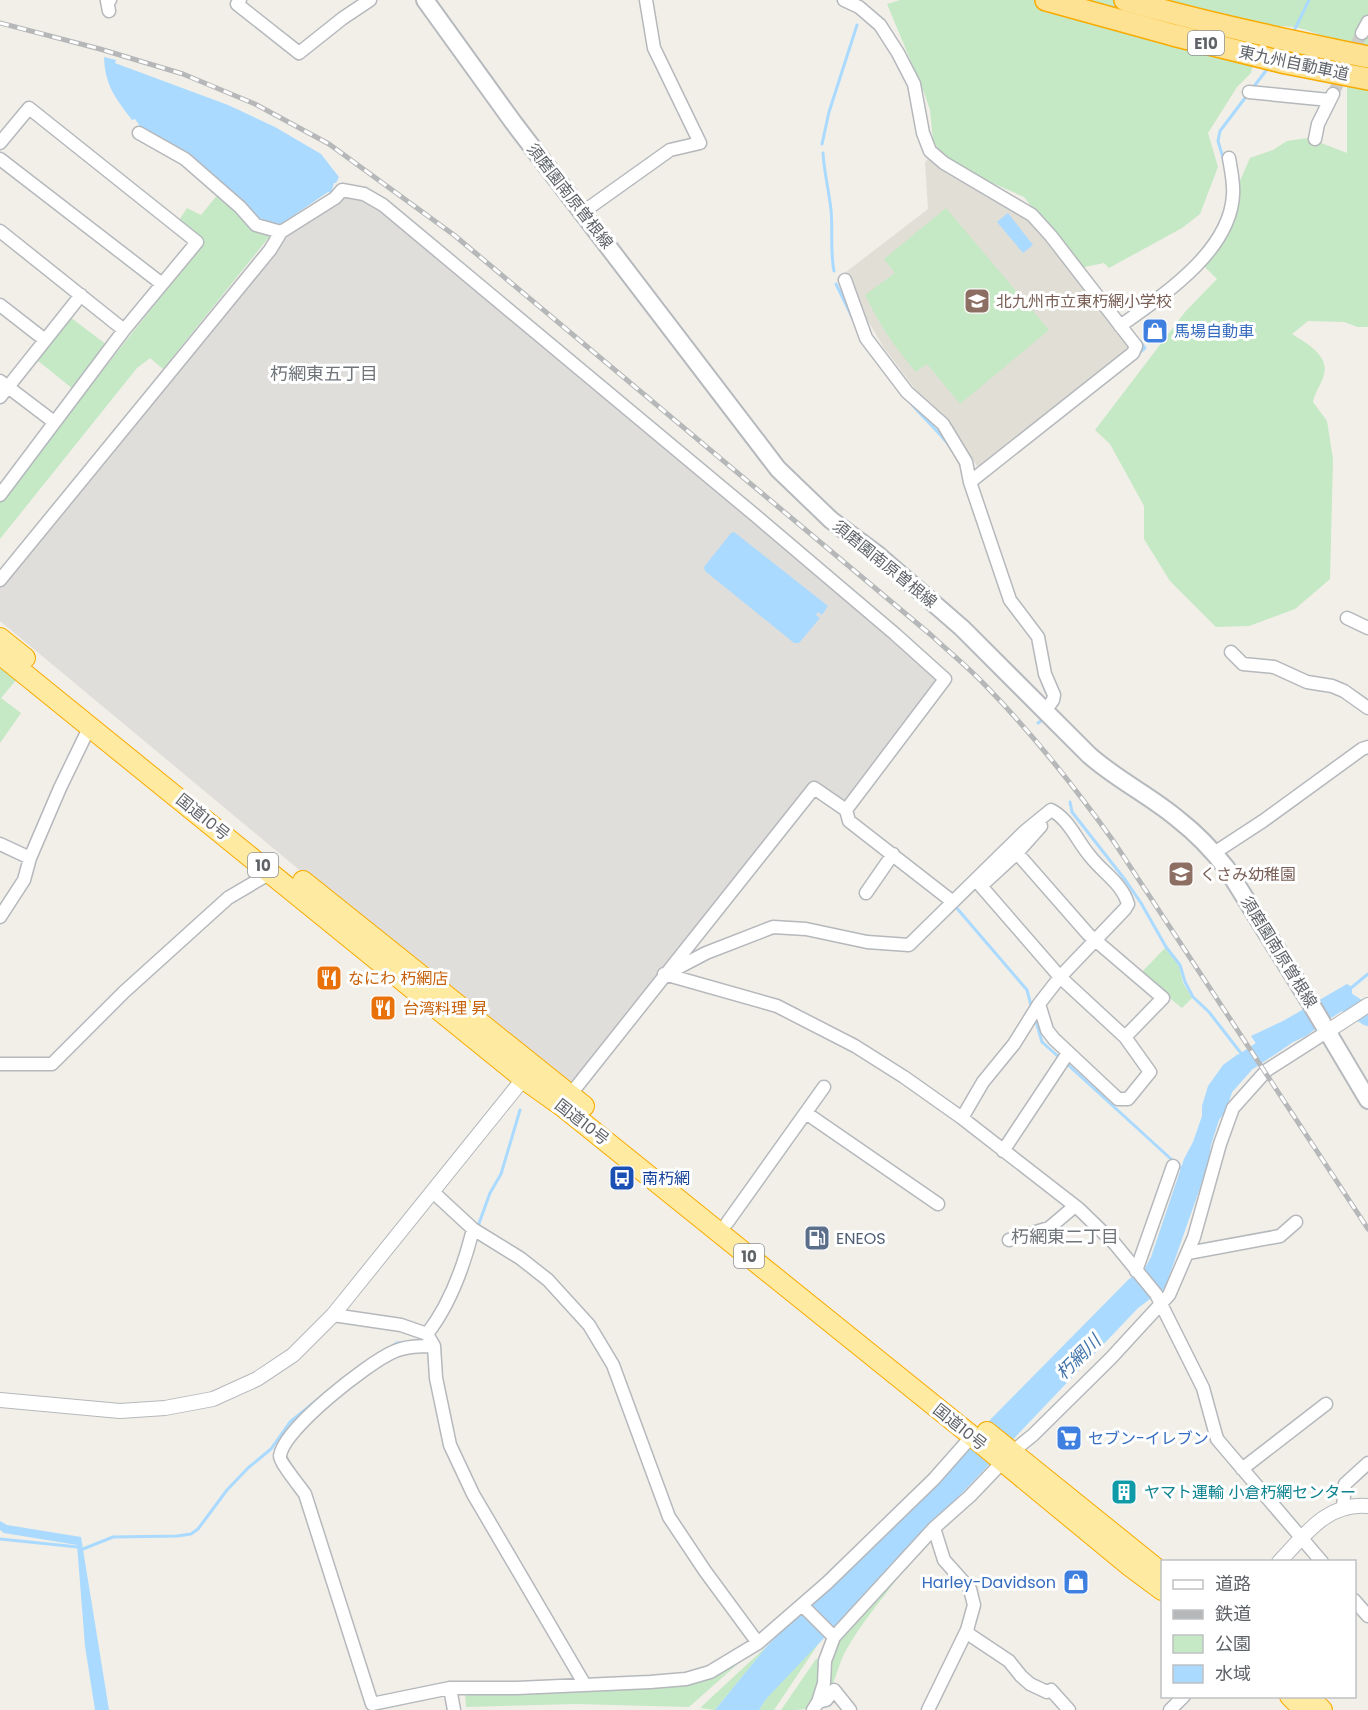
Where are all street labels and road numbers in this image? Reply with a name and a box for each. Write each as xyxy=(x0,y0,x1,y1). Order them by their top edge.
road number: E10 xyxy=(1188,31,1224,55)
street label: 東九州自動車道 xyxy=(1237,40,1351,86)
street label: 須磨園南原曽根線 xyxy=(522,138,618,254)
street label: 須磨園南原曽根線 xyxy=(828,515,942,613)
street label: 国道10号 xyxy=(171,788,235,846)
road number: 10 xyxy=(248,853,278,877)
street label: 須磨園南原曽根線 xyxy=(1235,892,1323,1012)
street label: 国道10号 xyxy=(550,1093,614,1151)
road number: 10 xyxy=(734,1244,764,1268)
street label: 国道10号 xyxy=(928,1398,992,1456)

